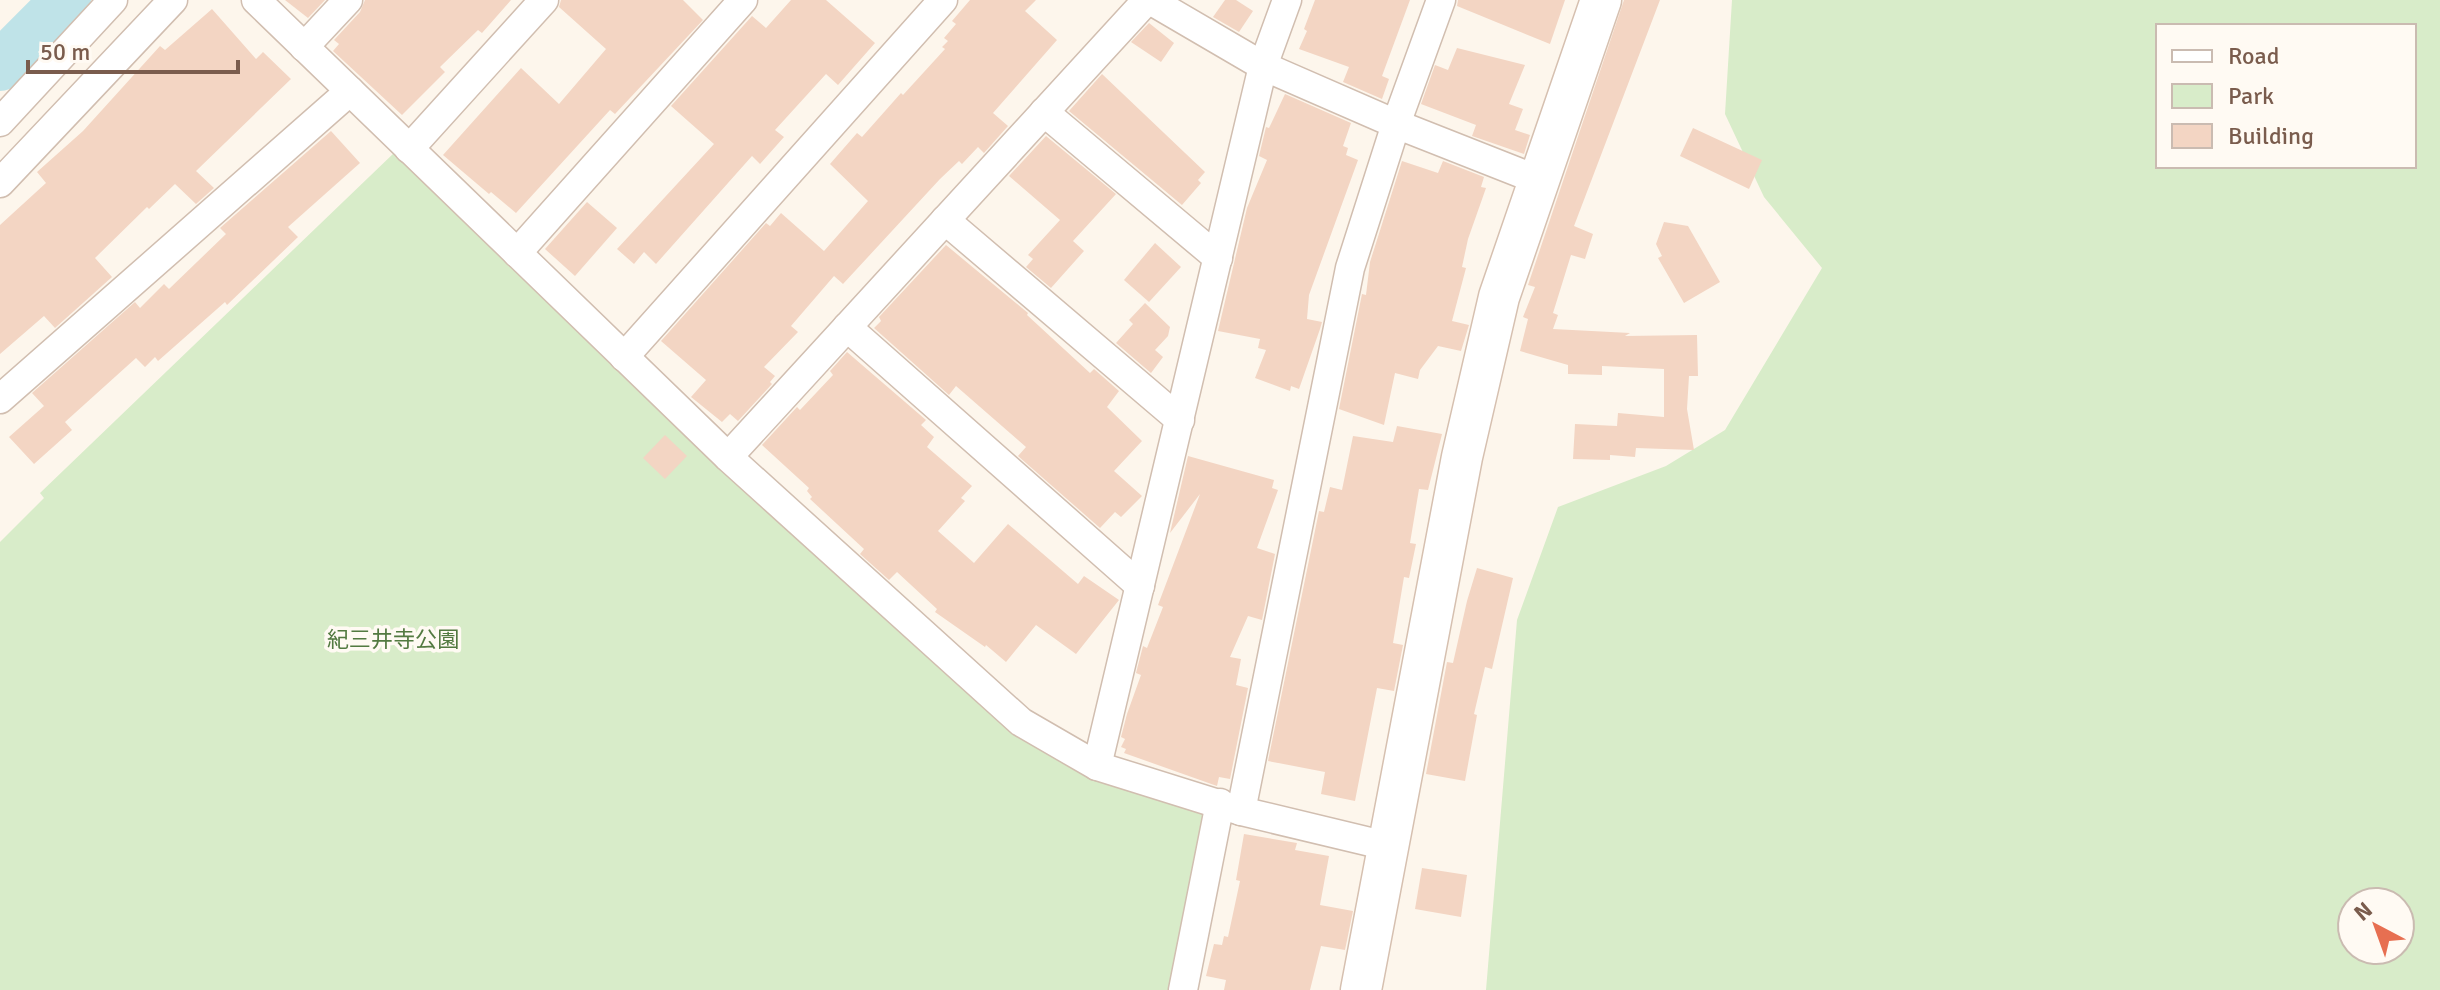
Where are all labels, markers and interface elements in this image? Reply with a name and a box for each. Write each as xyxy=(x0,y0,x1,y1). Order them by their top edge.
scale bar xyxy=(28,24,238,74)
legend xyxy=(2156,24,2416,168)
text: 50 m xyxy=(40,37,90,67)
text: Road xyxy=(2228,41,2279,71)
text: Park xyxy=(2228,81,2274,111)
text: Building xyxy=(2228,121,2314,151)
park label: 紀三井寺公園 xyxy=(327,626,459,653)
north arrow xyxy=(2336,886,2416,966)
text: N xyxy=(2349,896,2378,926)

